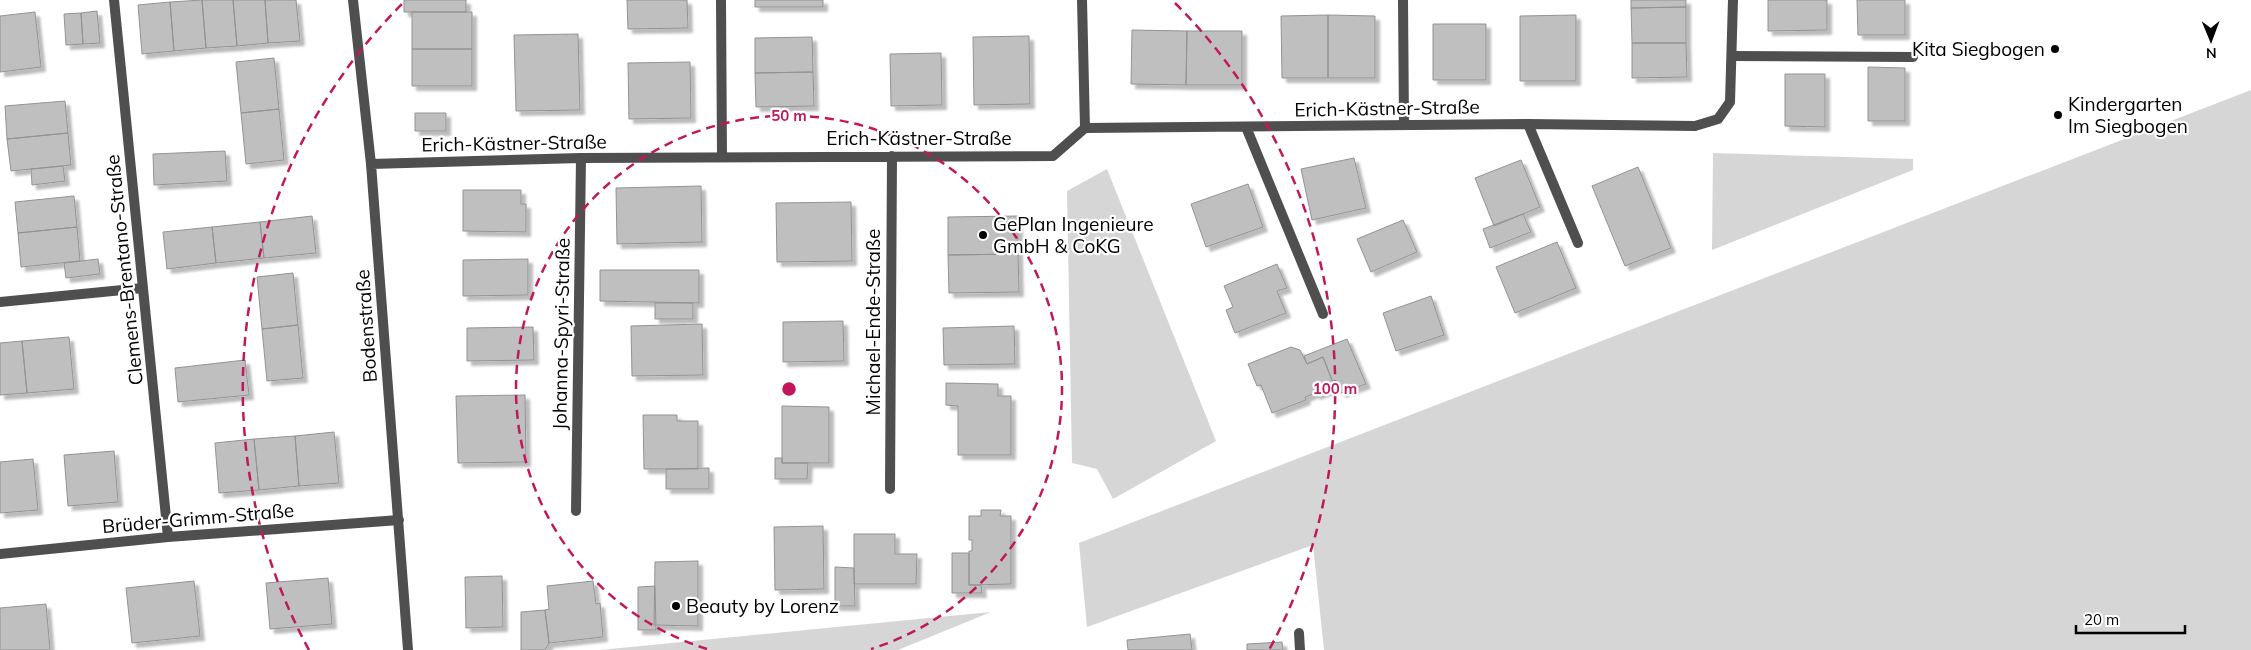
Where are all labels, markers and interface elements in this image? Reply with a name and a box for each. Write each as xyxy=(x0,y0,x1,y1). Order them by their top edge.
north arrow xyxy=(2186,15,2236,65)
place label: Kita Siegbogen xyxy=(1912,37,2045,61)
marker: Kita Siegbogen xyxy=(2049,43,2061,55)
text: N xyxy=(2206,44,2217,62)
place label: Kindergarten Im Siegbogen xyxy=(2068,92,2188,138)
street label: Erich-Kästner-Straße xyxy=(1294,94,1480,122)
text: 50 m xyxy=(771,106,807,125)
marker: Kindergarten Im Siegbogen xyxy=(2052,109,2064,121)
street label: Erich-Kästner-Straße xyxy=(826,126,1012,150)
street label: Erich-Kästner-Straße xyxy=(421,129,607,157)
street label: Clemens-Brentano-Straße xyxy=(100,153,148,387)
place label: GePlan Ingenieure GmbH & CoKG xyxy=(993,212,1154,258)
street label: Michael-Ende-Straße xyxy=(861,229,885,415)
marker: GePlan Ingenieure GmbH & CoKG xyxy=(977,229,989,241)
street label: Johanna-Spyri-Straße xyxy=(547,238,575,430)
street label: Bodenstraße xyxy=(350,269,382,383)
text: 100 m xyxy=(1313,379,1357,398)
centre of rings xyxy=(780,380,798,398)
street label: Brüder-Grimm-Straße xyxy=(101,498,295,538)
place label: Beauty by Lorenz xyxy=(686,594,839,618)
marker: Beauty by Lorenz xyxy=(670,600,682,612)
scale bar xyxy=(2076,602,2185,634)
text: 20 m xyxy=(2084,610,2119,629)

